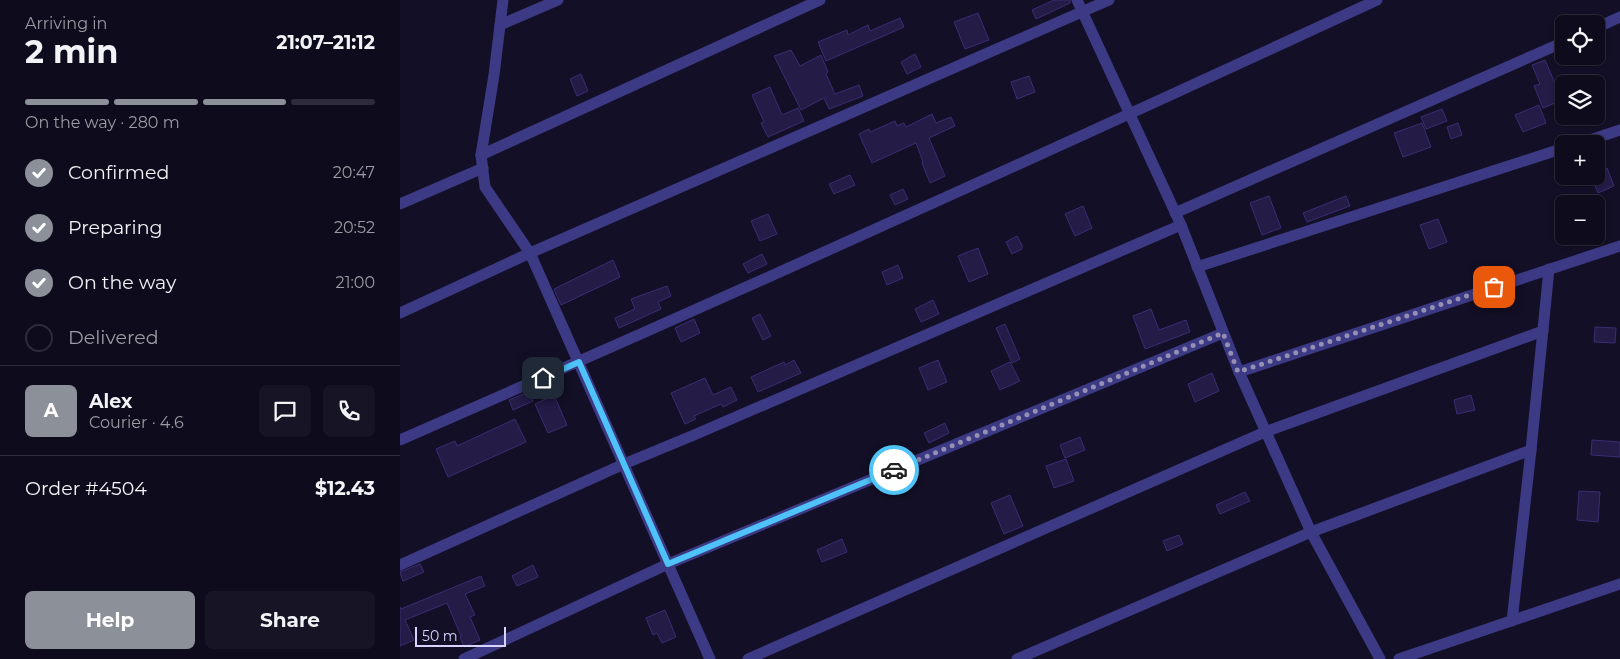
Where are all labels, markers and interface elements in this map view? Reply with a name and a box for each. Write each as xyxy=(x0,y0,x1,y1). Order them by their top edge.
text: Arriving in xyxy=(25,14,107,33)
map controls xyxy=(1555,15,1605,245)
button: locate xyxy=(1555,15,1605,65)
text: 21:07–21:12 xyxy=(276,31,375,54)
text: 2 min xyxy=(25,32,118,71)
button: layers xyxy=(1555,75,1605,125)
text: On the way · 280 m xyxy=(25,113,180,132)
button: + xyxy=(1555,135,1605,185)
icon: check xyxy=(25,159,53,187)
text: Confirmed xyxy=(68,161,169,184)
text: 20:47 xyxy=(333,163,375,182)
button: − xyxy=(1555,195,1605,245)
icon: check xyxy=(25,214,53,242)
text: Preparing xyxy=(68,216,163,239)
text: 20:52 xyxy=(334,218,375,237)
pin xyxy=(1473,266,1515,308)
icon: check xyxy=(25,269,53,297)
text: On the way xyxy=(68,271,176,294)
text: 21:00 xyxy=(336,273,375,292)
icon: bag xyxy=(1480,273,1508,301)
text: Delivered xyxy=(68,326,159,349)
pin xyxy=(522,357,564,399)
icon: home xyxy=(529,364,557,392)
button: chat xyxy=(259,385,311,437)
button: phone xyxy=(323,385,375,437)
text: Alex xyxy=(89,390,132,413)
text: A xyxy=(44,399,58,422)
text: Courier · 4.6 xyxy=(89,413,184,432)
courier xyxy=(869,445,919,495)
icon: car xyxy=(880,456,908,484)
text: Order #4504 xyxy=(25,477,147,500)
text: $12.43 xyxy=(315,477,375,500)
button: Help xyxy=(25,591,195,649)
button: Share xyxy=(205,591,375,649)
scale bar xyxy=(415,624,506,647)
text: 50 m xyxy=(422,627,458,645)

